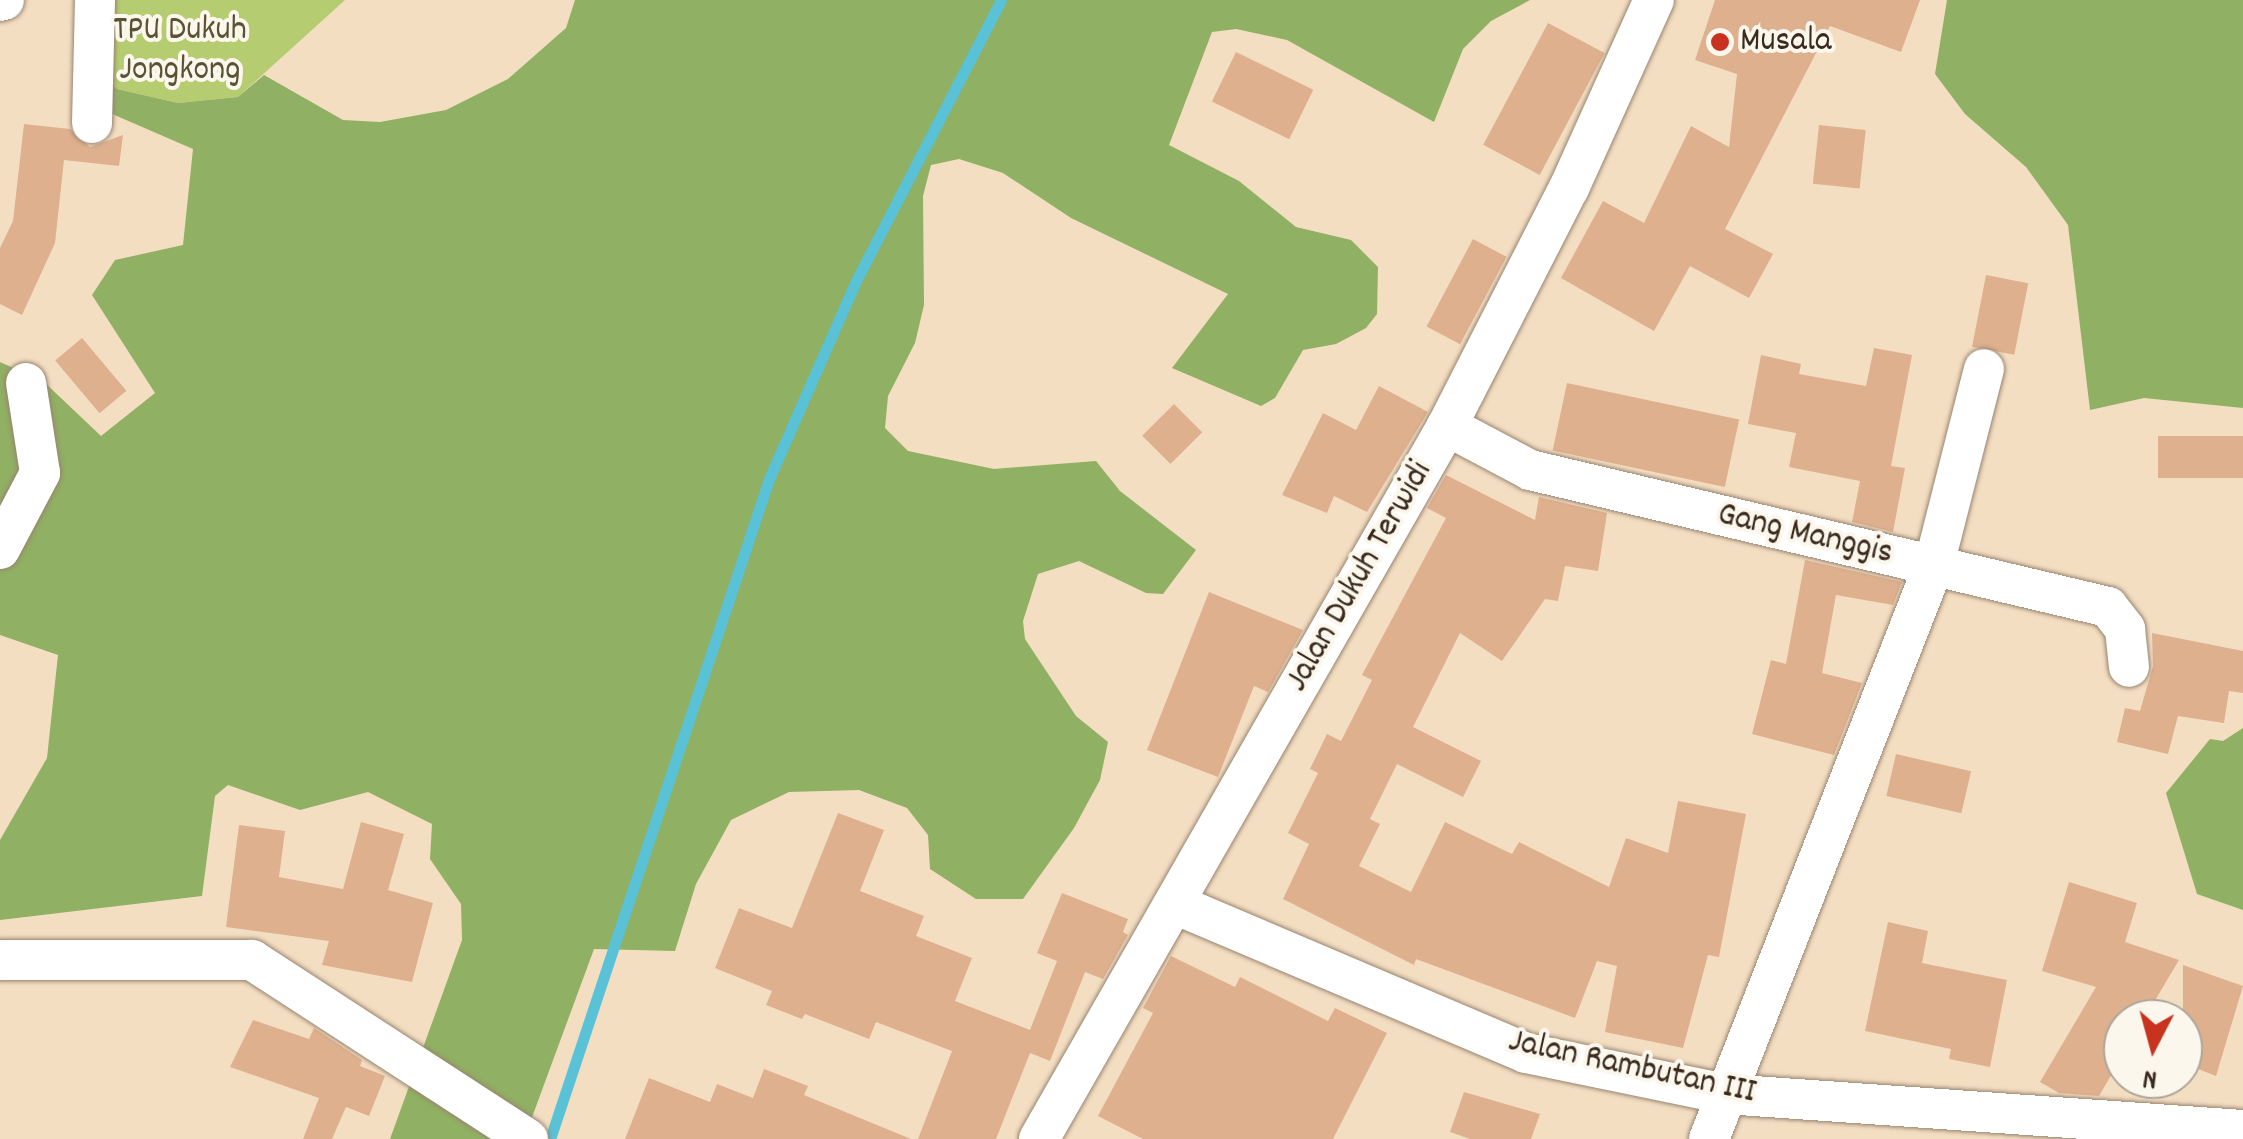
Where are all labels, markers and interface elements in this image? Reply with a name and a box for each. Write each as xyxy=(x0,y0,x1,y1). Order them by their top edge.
park label: TPU Dukuh Jongkong xyxy=(113,10,247,92)
place label: Musala xyxy=(1740,21,1831,63)
marker: Musala xyxy=(1709,31,1731,53)
street label: Jalan Dukuh Terwidi xyxy=(1277,454,1443,700)
street label: Gang Manggis xyxy=(1713,494,1897,576)
north arrow xyxy=(2103,999,2203,1099)
street label: Jalan Rambutan III xyxy=(1504,1021,1760,1115)
text: N xyxy=(2141,1056,2159,1097)

